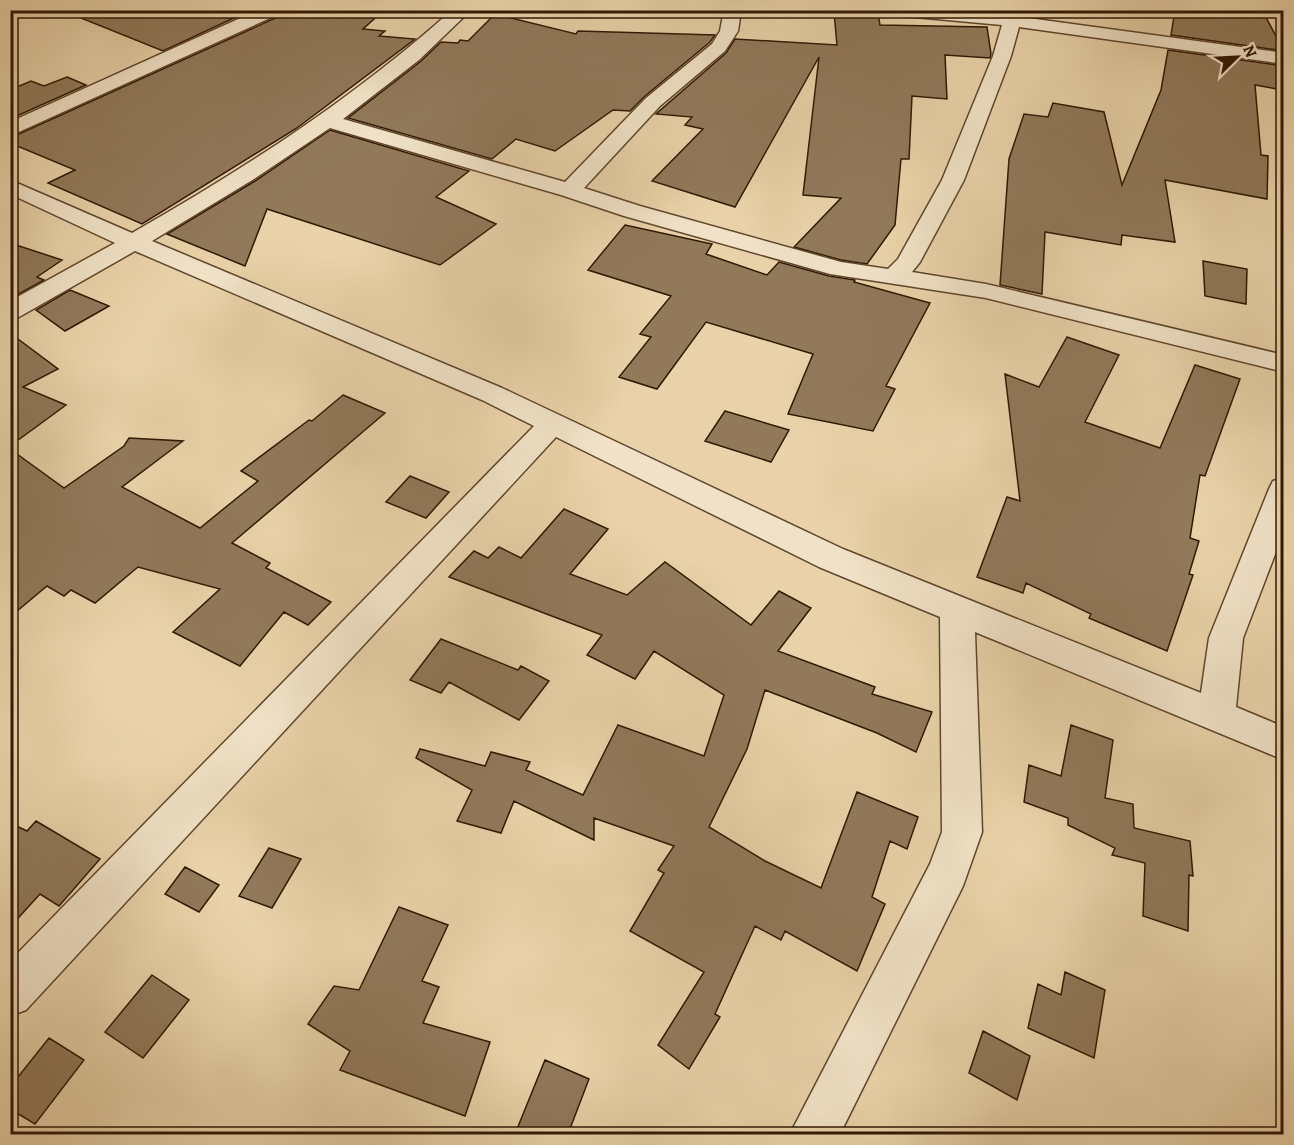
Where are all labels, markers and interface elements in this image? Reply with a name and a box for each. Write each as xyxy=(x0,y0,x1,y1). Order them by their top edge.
north arrow xyxy=(1207,27,1267,87)
text: N xyxy=(1237,42,1262,61)

